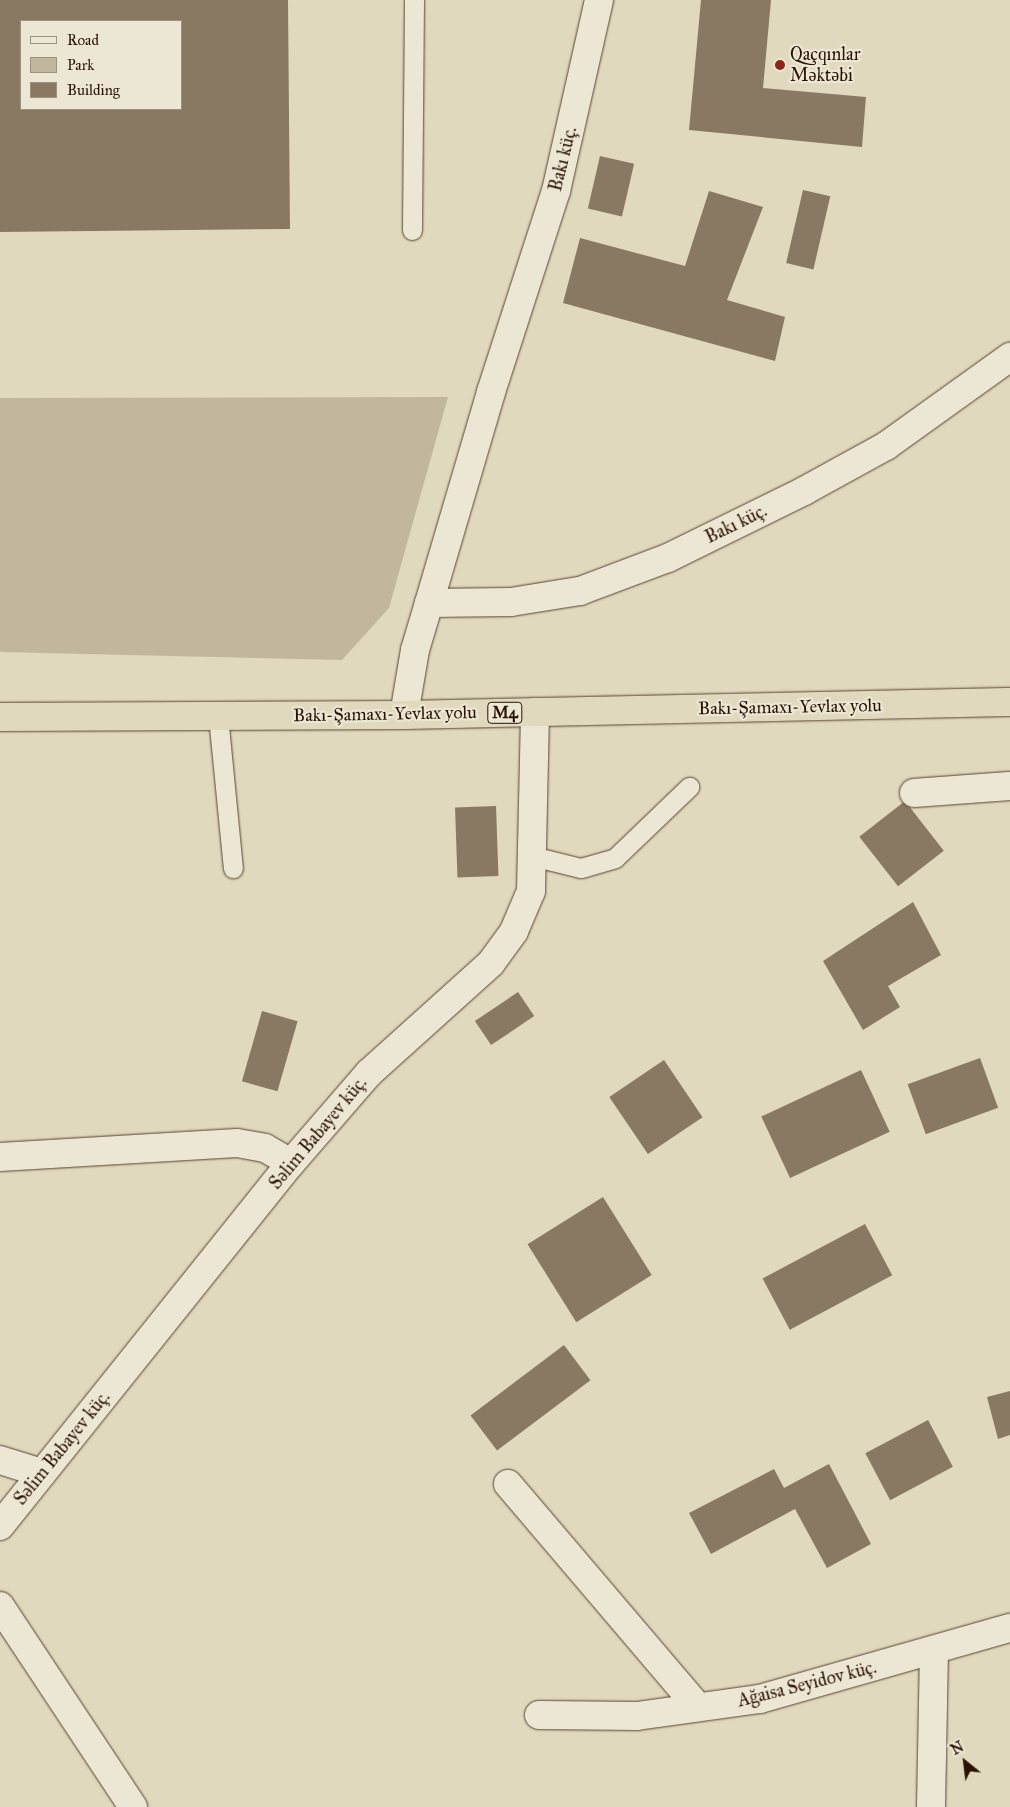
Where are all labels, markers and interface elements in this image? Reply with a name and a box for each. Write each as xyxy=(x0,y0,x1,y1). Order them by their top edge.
legend xyxy=(20,20,182,110)
text: Road xyxy=(67,31,99,49)
place label: Qaçqınlar Məktəbi xyxy=(790,44,860,86)
text: Park xyxy=(67,56,94,74)
marker: Qaçqınlar Məktəbi xyxy=(774,59,786,71)
text: Building xyxy=(67,81,120,99)
street label: Bakı küç. xyxy=(545,124,581,194)
street label: Bakı küç. xyxy=(702,500,770,548)
street label: Bakı-Şamaxı-Yevlax yolu xyxy=(698,695,882,719)
road number: M4 xyxy=(486,700,524,726)
street label: Bakı-Şamaxı-Yevlax yolu xyxy=(293,702,477,726)
street label: Səlim Babayev küç. xyxy=(265,1072,371,1194)
street label: Səlim Babayev küç. xyxy=(9,1387,115,1509)
street label: Ağaisa Seyidov küç. xyxy=(735,1656,879,1712)
north arrow xyxy=(940,1737,990,1787)
text: N xyxy=(948,1738,967,1759)

